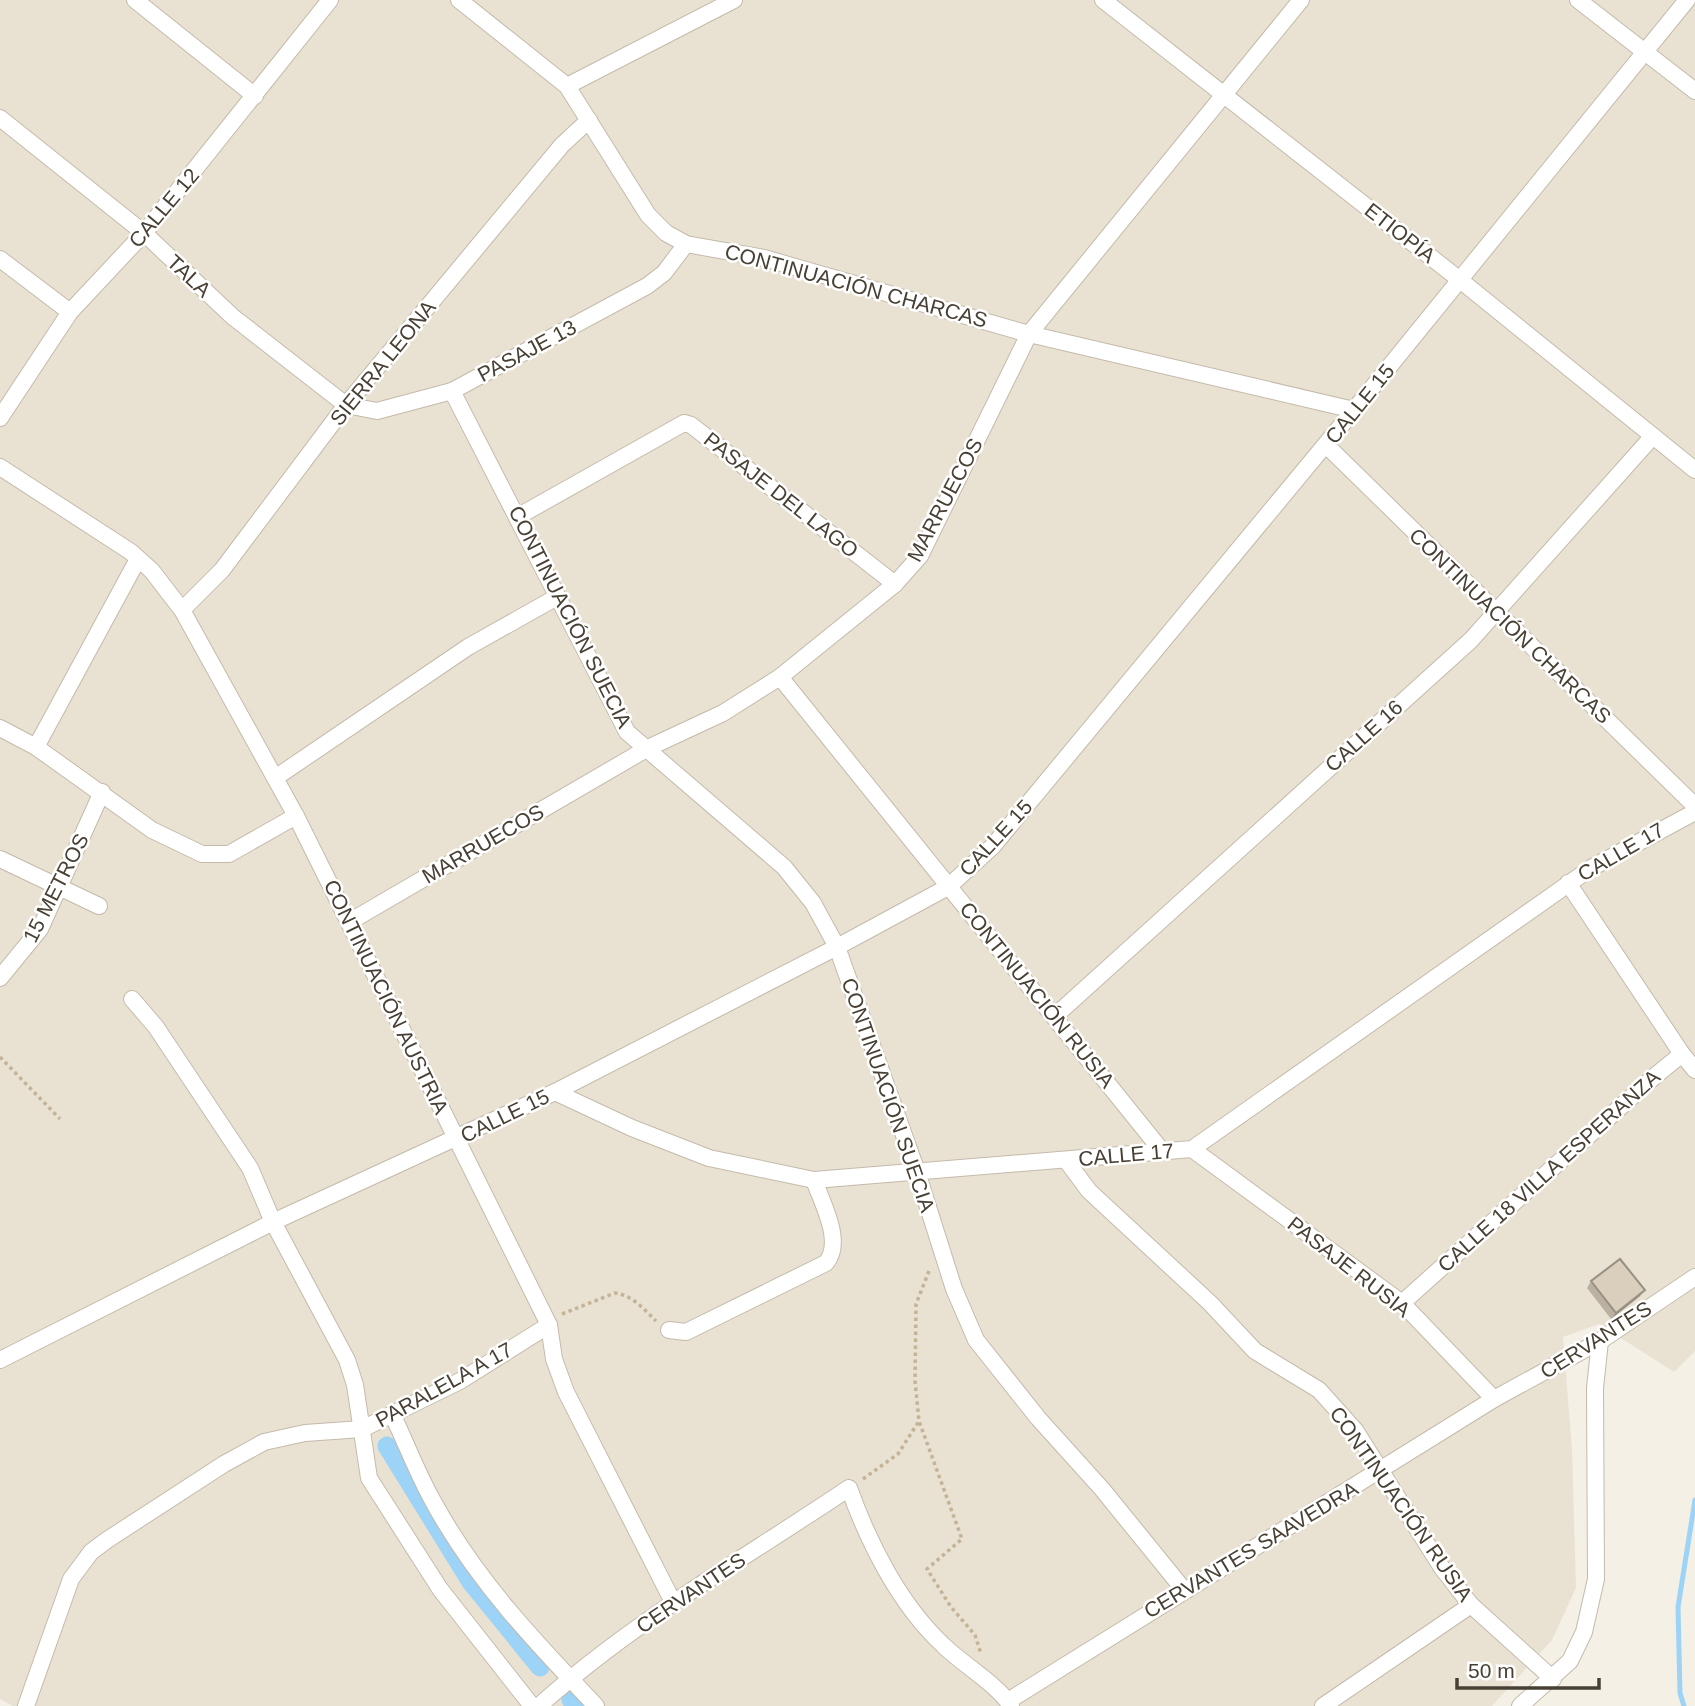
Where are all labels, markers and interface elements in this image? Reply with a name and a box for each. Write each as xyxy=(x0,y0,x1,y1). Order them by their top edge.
street label: CALLE 12 xyxy=(124,164,203,252)
street label: ETIOPÍA xyxy=(1361,198,1440,267)
street label: CONTINUACIÓN CHARCAS xyxy=(722,239,990,332)
street label: TALA xyxy=(163,250,216,301)
street label: SIERRA LEONA xyxy=(325,296,440,430)
street label: PASAJE 13 xyxy=(474,315,580,386)
street label: CALLE 15 xyxy=(1321,359,1399,448)
street label: PASAJE DEL LAGO xyxy=(700,427,863,562)
street label: MARRUECOS xyxy=(902,434,987,565)
street label: CONTINUACIÓN SUECIA xyxy=(504,502,637,732)
street label: CONTINUACIÓN CHARCAS xyxy=(1405,523,1616,728)
street label: CALLE 16 xyxy=(1320,695,1407,776)
street label: CALLE 15 xyxy=(955,795,1037,881)
street label: MARRUECOS xyxy=(418,799,548,888)
street label: CALLE 17 xyxy=(1574,818,1668,885)
street label: 15 METROS xyxy=(18,830,93,946)
street label: CONTINUACIÓN AUSTRIA xyxy=(320,876,453,1118)
street label: CONTINUACIÓN RUSIA xyxy=(955,897,1119,1092)
street label: CONTINUACIÓN SUECIA xyxy=(838,975,939,1215)
street label: CALLE 18 VILLA ESPERANZA xyxy=(1433,1065,1664,1276)
street label: CALLE 15 xyxy=(457,1084,553,1147)
street label: CALLE 17 xyxy=(1077,1139,1175,1170)
street label: PASAJE RUSIA xyxy=(1284,1212,1415,1322)
street label: CERVANTES xyxy=(1536,1296,1655,1383)
street label: PARALELA A 17 xyxy=(371,1338,516,1432)
street label: CONTINUACIÓN RUSIA xyxy=(1325,1402,1477,1605)
street label: CERVANTES SAAVEDRA xyxy=(1140,1477,1362,1623)
street label: CERVANTES xyxy=(632,1548,750,1637)
scale bar xyxy=(1457,1646,1599,1690)
text: 50 m xyxy=(1468,1659,1515,1682)

